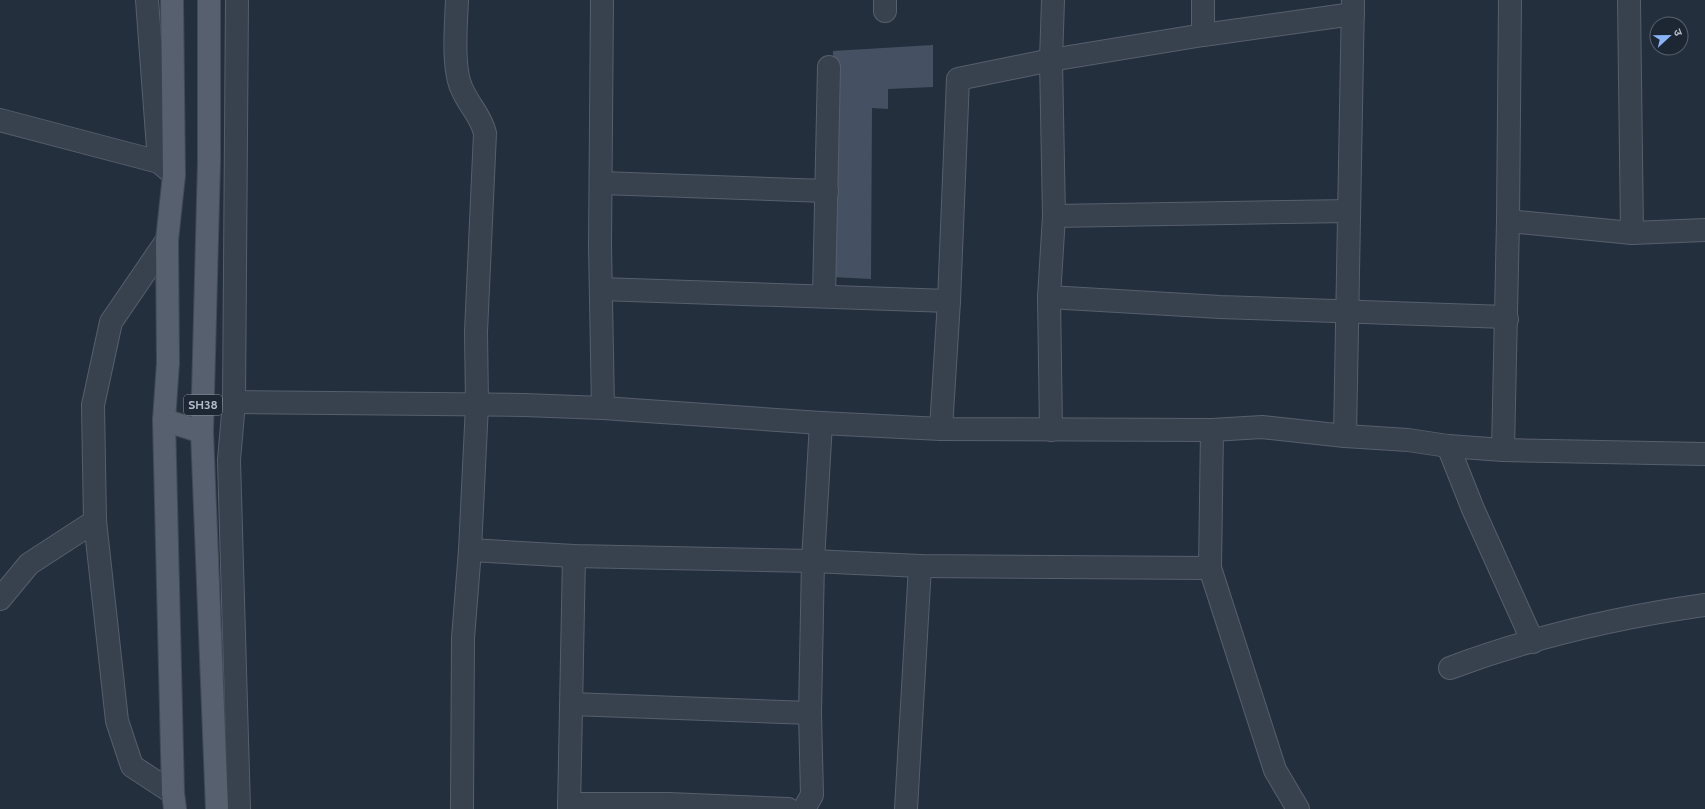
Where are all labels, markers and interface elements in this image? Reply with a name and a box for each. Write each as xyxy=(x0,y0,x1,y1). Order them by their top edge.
north arrow xyxy=(1649,16,1689,56)
text: उ xyxy=(1671,27,1686,38)
road number: SH38 xyxy=(184,395,222,415)

